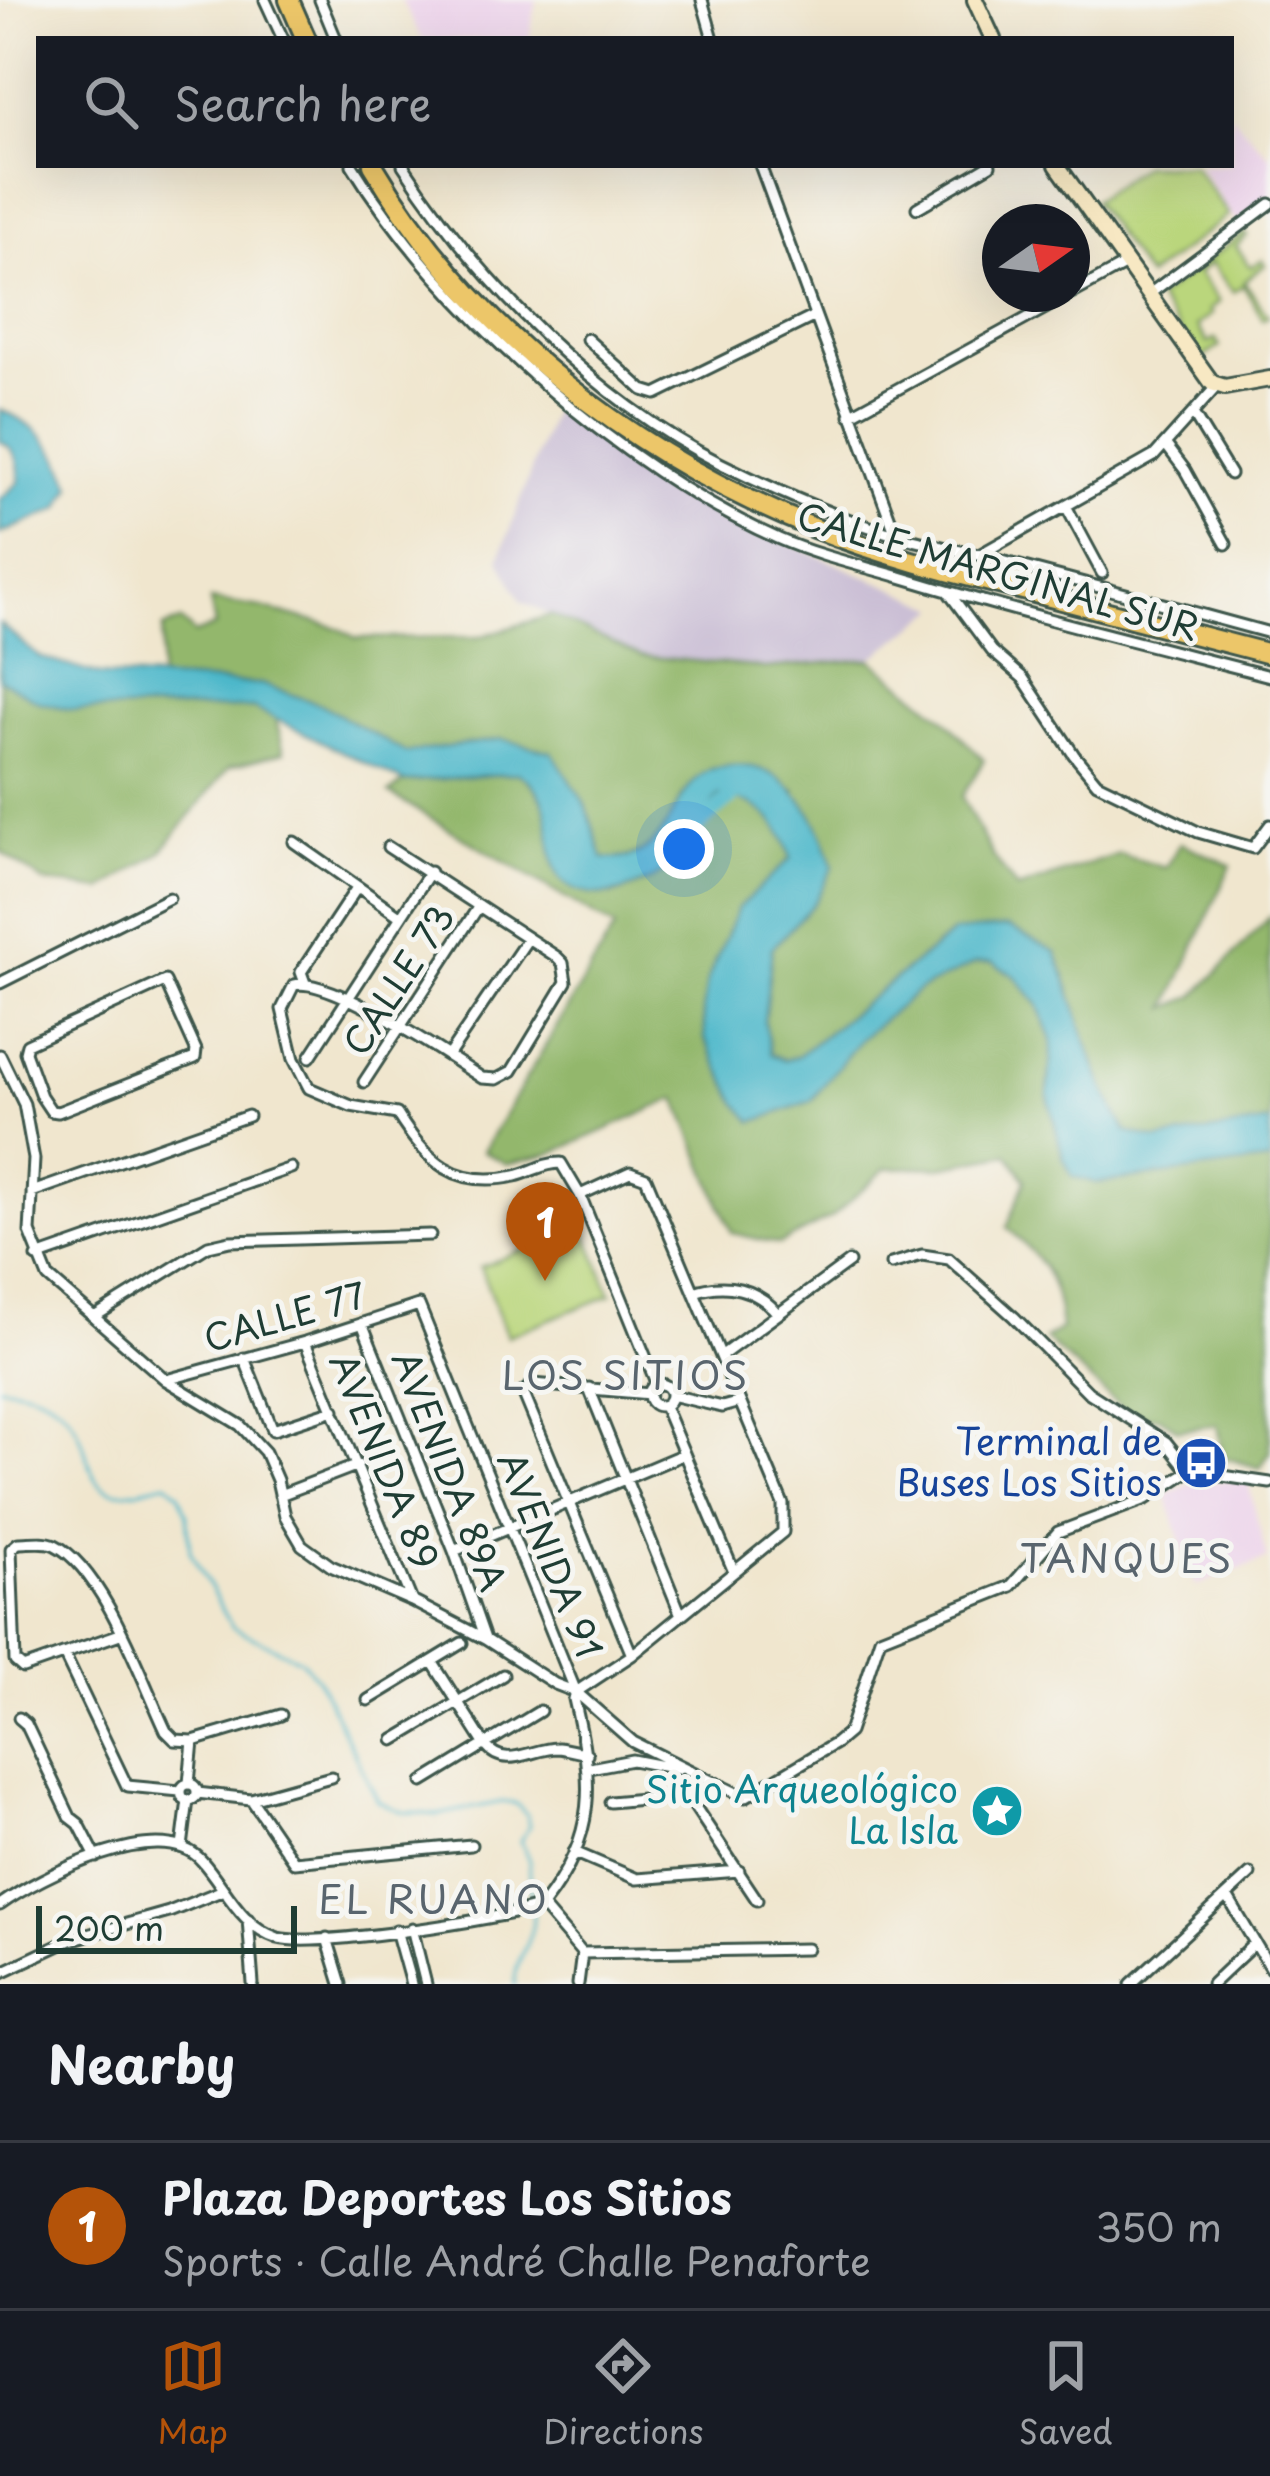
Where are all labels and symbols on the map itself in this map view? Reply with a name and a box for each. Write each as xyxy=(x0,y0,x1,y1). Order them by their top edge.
north arrow xyxy=(982,204,1090,312)
street label: CALLE MARGINAL SUR xyxy=(791,487,1206,653)
your location xyxy=(654,819,714,879)
street label: CALLE 73 xyxy=(328,893,466,1065)
pin: 1 xyxy=(506,1182,584,1281)
street label: CALLE 77 xyxy=(197,1266,372,1364)
street label: AVENIDA 89A xyxy=(380,1342,522,1598)
street label: AVENIDA 89 xyxy=(318,1344,454,1576)
district label: LOS SITIOS xyxy=(502,1344,750,1403)
place label: Terminal de Buses Los Sitios xyxy=(897,1413,1162,1508)
bus stop icon: Terminal de Buses Los Sitios xyxy=(1173,1435,1229,1491)
street label: AVENIDA 91 xyxy=(486,1443,618,1666)
district label: TANQUES xyxy=(1020,1527,1234,1586)
place label: Sitio Arqueológico La Isla xyxy=(646,1761,959,1856)
place icon: Sitio Arqueológico La Isla xyxy=(969,1783,1025,1839)
district label: EL RUANO xyxy=(318,1868,550,1927)
scale bar xyxy=(36,1900,297,1953)

